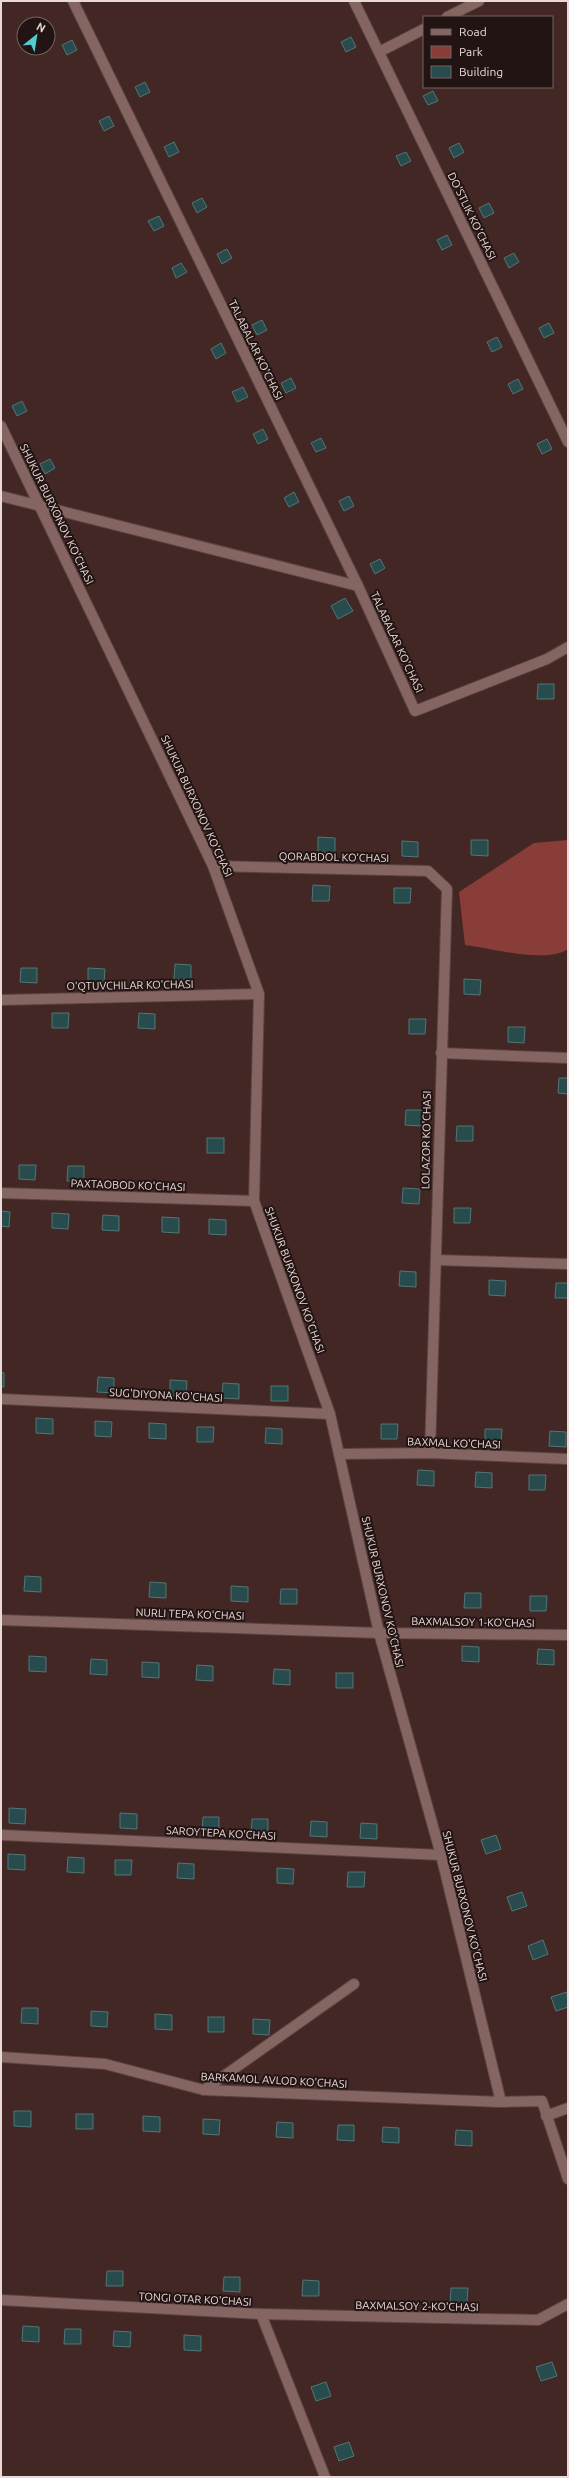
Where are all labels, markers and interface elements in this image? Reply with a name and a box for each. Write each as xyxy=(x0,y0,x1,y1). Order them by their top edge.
north arrow xyxy=(16,16,56,56)
legend xyxy=(423,16,553,88)
text: N xyxy=(34,20,48,35)
text: Road xyxy=(459,25,487,38)
text: Park xyxy=(459,45,483,58)
text: Building xyxy=(459,65,503,78)
street label: DO'STLIK KO'CHASI xyxy=(446,170,498,262)
street label: TALABALAR KO'CHASI xyxy=(227,298,285,402)
street label: SHUKUR BURXONOV KO'CHASI xyxy=(18,442,96,586)
street label: TALABALAR KO'CHASI xyxy=(368,590,426,694)
street label: SHUKUR BURXONOV KO'CHASI xyxy=(159,733,235,879)
street label: QORABDOL KO'CHASI xyxy=(279,850,389,864)
street label: O'QTUVCHILAR KO'CHASI xyxy=(66,978,194,992)
street label: LOLAZOR KO'CHASI xyxy=(419,1091,433,1189)
street label: PAXTAOBOD KO'CHASI xyxy=(70,1177,186,1193)
street label: SHUKUR BURXONOV KO'CHASI xyxy=(263,1205,327,1355)
street label: SUG'DIYONA KO'CHASI xyxy=(109,1386,223,1404)
street label: BAXMAL KO'CHASI xyxy=(407,1435,501,1451)
street label: SHUKUR BURXONOV KO'CHASI xyxy=(360,1515,406,1669)
street label: NURLI TEPA KO'CHASI xyxy=(135,1606,245,1622)
street label: BAXMALSOY 1-KO'CHASI xyxy=(411,1615,535,1629)
street label: SAROYTEPA KO'CHASI xyxy=(166,1824,276,1842)
street label: SHUKUR BURXONOV KO'CHASI xyxy=(440,1830,490,1982)
street label: BARKAMOL AVLOD KO'CHASI xyxy=(200,2070,348,2090)
street label: TONGI OTAR KO'CHASI xyxy=(138,2290,252,2308)
street label: BAXMALSOY 2-KO'CHASI xyxy=(355,2299,479,2313)

